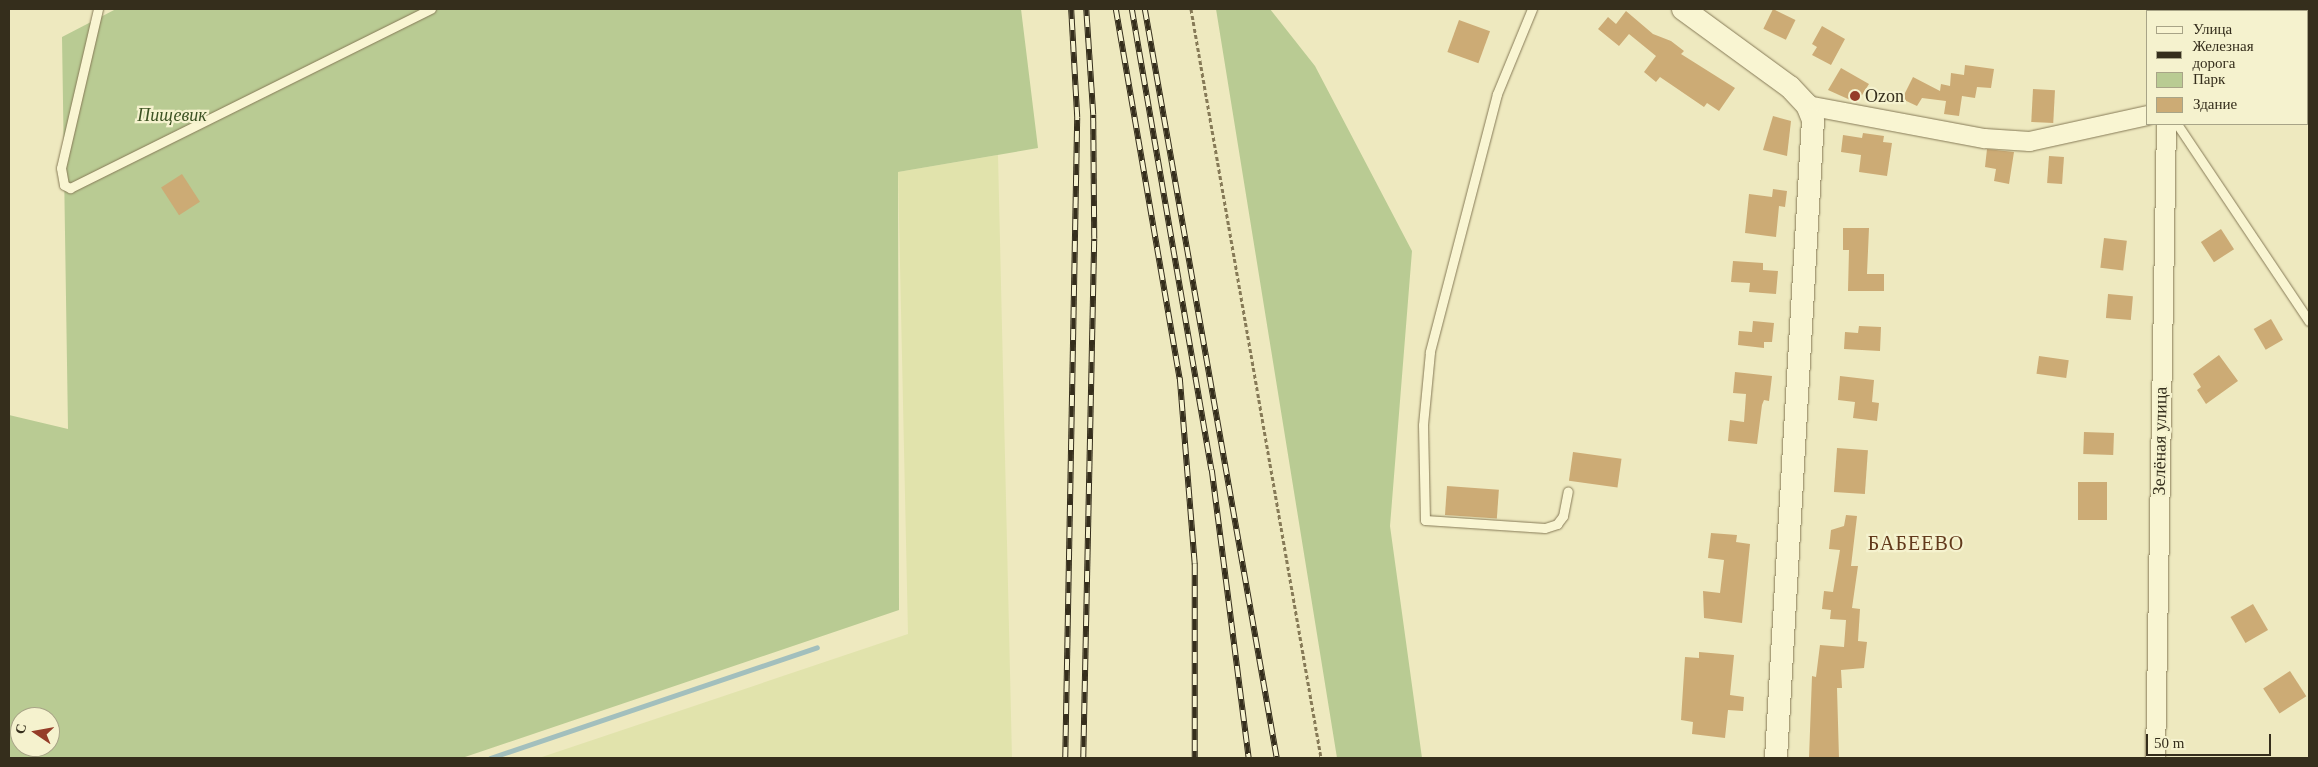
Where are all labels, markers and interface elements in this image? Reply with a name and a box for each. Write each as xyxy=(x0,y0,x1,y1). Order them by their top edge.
legend xyxy=(2146,10,2308,125)
text: Улица xyxy=(2193,21,2232,37)
text: Железная дорога xyxy=(2192,38,2254,71)
text: Парк xyxy=(2193,71,2225,87)
place label: Ozon xyxy=(1865,85,1904,107)
marker: Ozon xyxy=(1849,90,1861,102)
text: Здание xyxy=(2193,96,2237,112)
park label: Пищевик xyxy=(137,104,207,126)
street label: Зелёная улица xyxy=(2148,386,2172,496)
district label: БАБЕЕВО xyxy=(1867,531,1965,555)
north arrow xyxy=(10,707,60,757)
text: С xyxy=(12,722,29,735)
scale bar xyxy=(2148,724,2273,756)
text: 50 m xyxy=(2154,735,2184,751)

